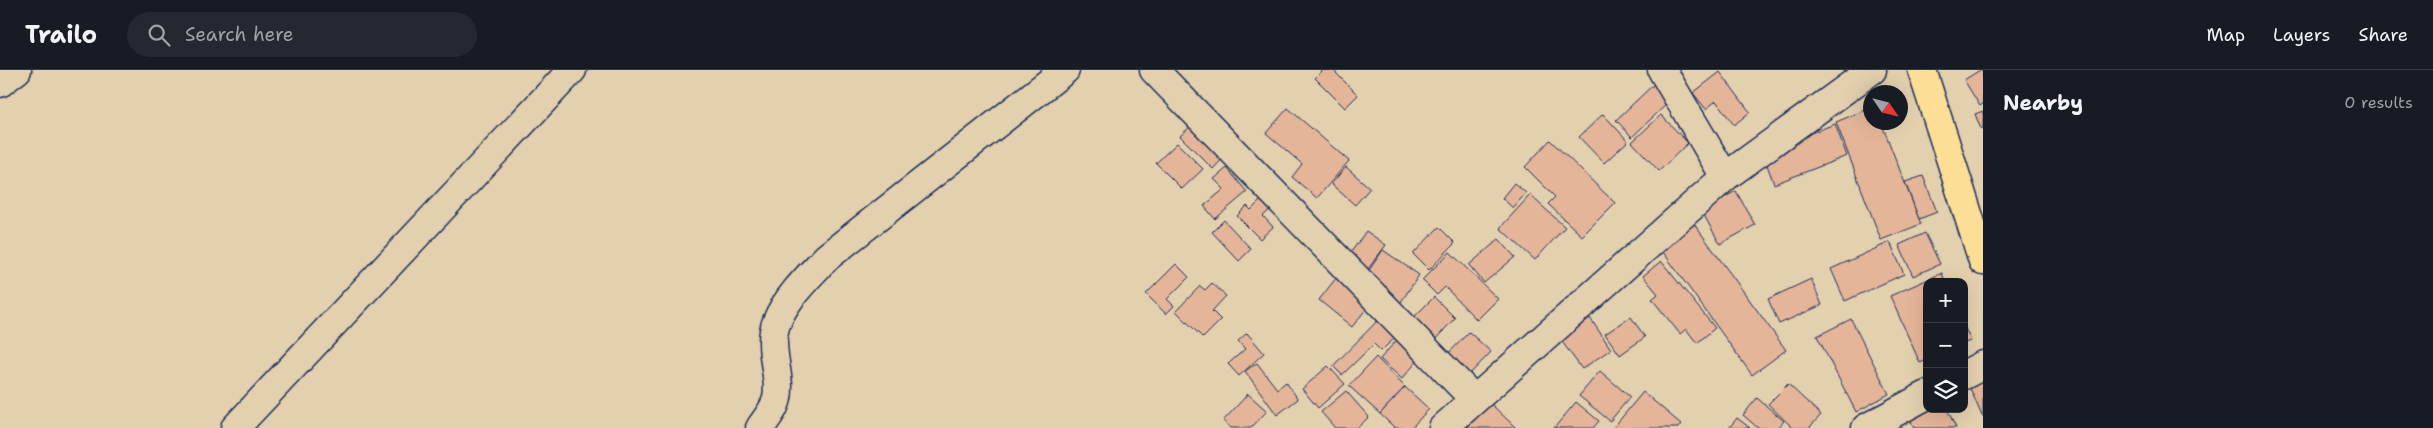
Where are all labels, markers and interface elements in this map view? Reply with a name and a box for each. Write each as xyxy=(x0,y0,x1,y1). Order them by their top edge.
search box xyxy=(127,12,477,57)
text: Trailo xyxy=(25,19,97,51)
icon: search xyxy=(145,21,173,49)
text: Search here xyxy=(185,22,294,47)
text: Map xyxy=(2207,23,2245,47)
text: Layers xyxy=(2273,23,2330,47)
text: Share xyxy=(2358,23,2408,47)
north arrow xyxy=(1863,85,1908,130)
text: Nearby xyxy=(2003,89,2083,117)
text: 0 results xyxy=(2344,92,2413,113)
map controls xyxy=(1923,278,1968,413)
button: + xyxy=(1923,278,1968,323)
button: − xyxy=(1923,323,1968,368)
button: layers xyxy=(1923,368,1968,413)

